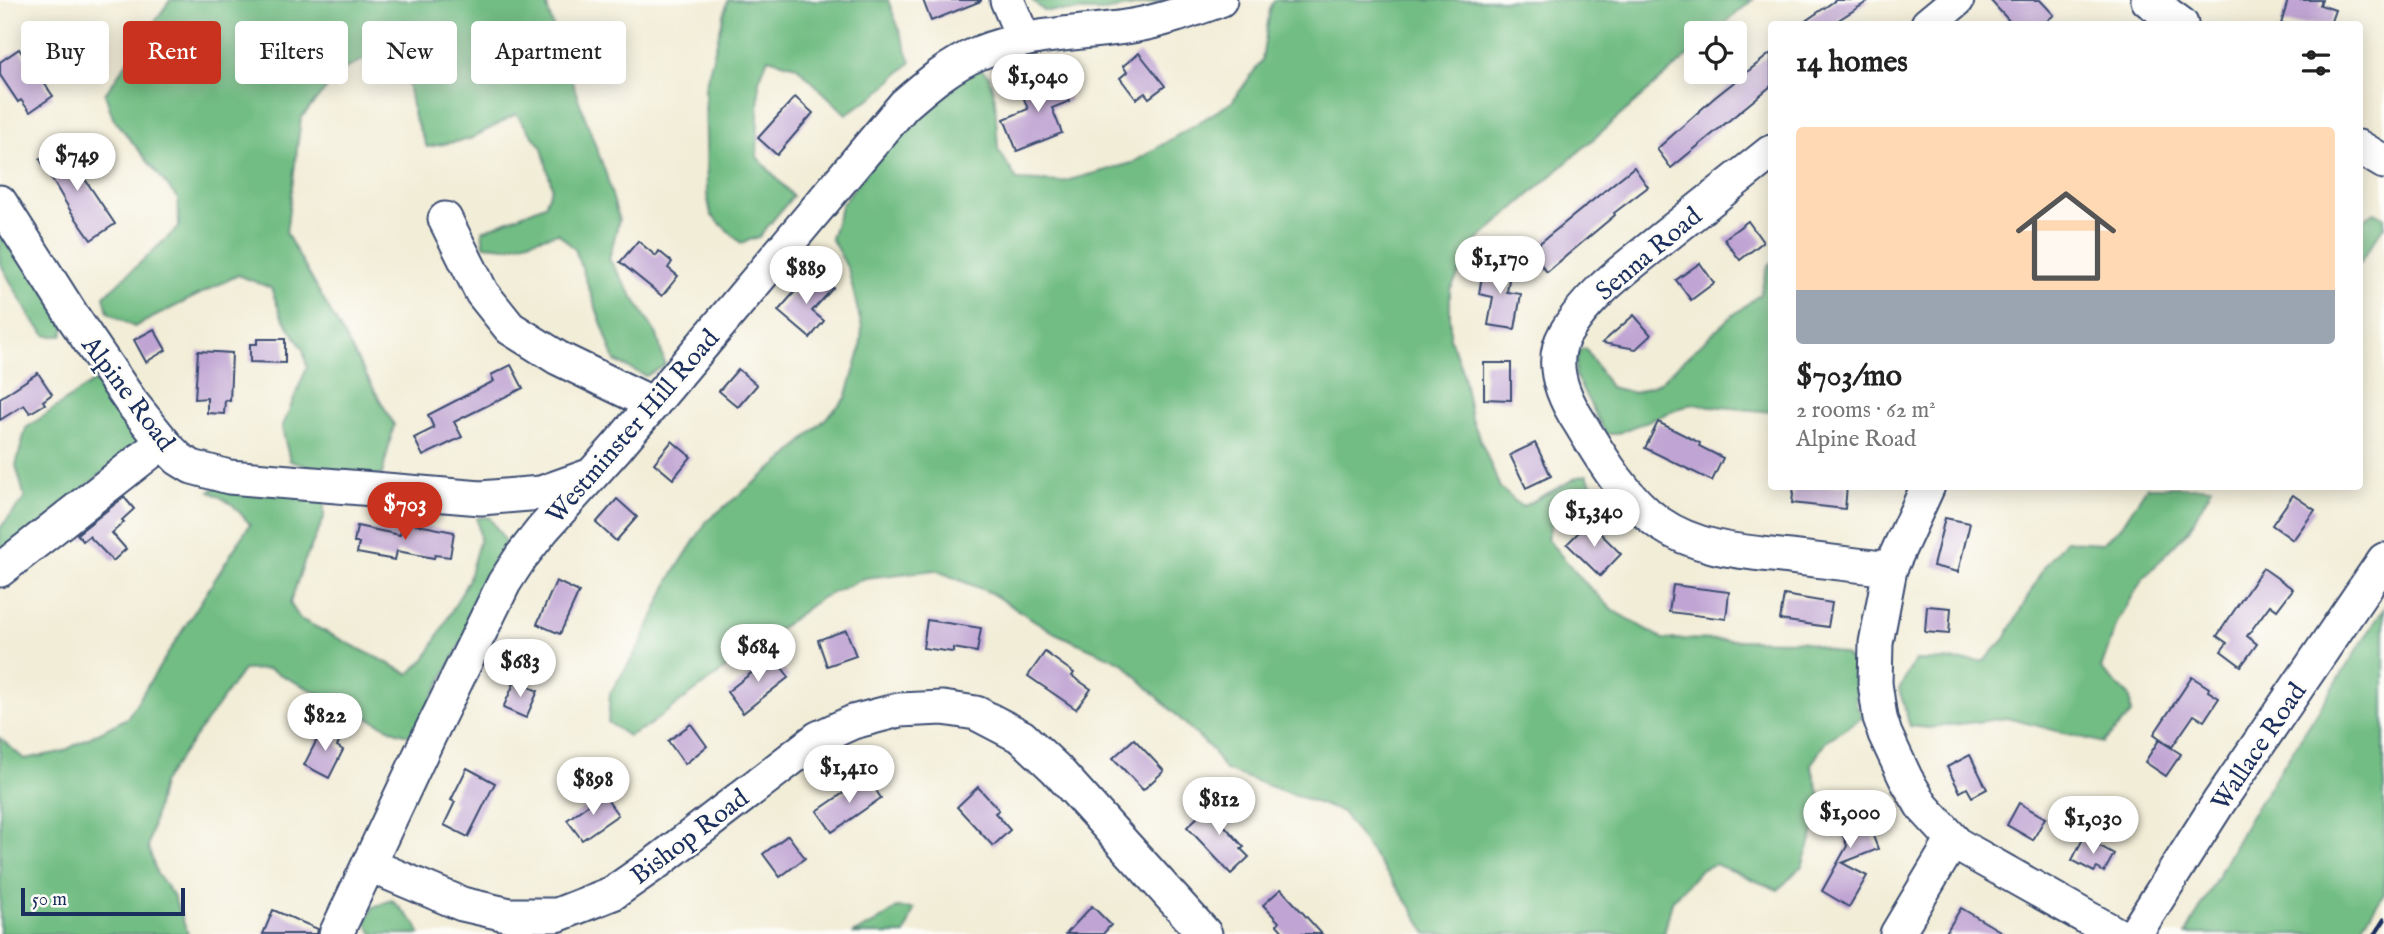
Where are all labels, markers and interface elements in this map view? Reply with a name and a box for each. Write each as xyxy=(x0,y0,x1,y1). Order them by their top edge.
chip: Buy xyxy=(21,21,109,84)
chip: Rent xyxy=(123,21,221,84)
chip: Filters xyxy=(235,21,348,84)
chip: New xyxy=(362,21,457,84)
chip: Apartment xyxy=(471,21,626,84)
map controls xyxy=(1684,21,1747,84)
button: locate xyxy=(1684,21,1747,84)
text: 14 homes xyxy=(1796,44,1908,82)
icon: filters xyxy=(2297,44,2335,82)
pin: $1,040 xyxy=(981,54,1095,114)
text: $1,040 xyxy=(1007,62,1069,91)
pin: $749 xyxy=(36,134,118,193)
text: $749 xyxy=(55,141,99,170)
icon: home xyxy=(2003,173,2129,299)
street label: Senna Road xyxy=(1589,200,1709,308)
pin: $1,170 xyxy=(1443,236,1557,296)
text: $1,170 xyxy=(1471,244,1529,273)
pin: $889 xyxy=(765,246,847,306)
text: $889 xyxy=(786,254,826,283)
street label: Westminster Hill Road xyxy=(539,323,727,531)
street label: Alpine Road xyxy=(73,329,182,458)
text: $703/mo xyxy=(1796,358,1902,396)
text: 2 rooms · 62 m² xyxy=(1796,396,1936,425)
text: Alpine Road xyxy=(1796,425,1916,454)
pin: $703 xyxy=(364,482,446,542)
text: $703 xyxy=(383,490,427,519)
pin: $1,340 xyxy=(1537,490,1651,549)
text: $1,340 xyxy=(1565,497,1623,526)
pin: $684 xyxy=(717,624,799,684)
text: $684 xyxy=(737,632,779,661)
pin: $683 xyxy=(479,640,561,699)
text: $683 xyxy=(500,647,540,676)
street label: Wallace Road xyxy=(2204,676,2314,817)
pin: $822 xyxy=(284,694,366,753)
text: $822 xyxy=(303,701,347,730)
pin: $1,410 xyxy=(792,746,906,805)
text: $1,410 xyxy=(819,753,879,782)
pin: $898 xyxy=(552,758,634,817)
text: $898 xyxy=(573,765,613,794)
pin: $812 xyxy=(1178,778,1260,837)
street label: Bishop Road xyxy=(624,782,756,892)
text: $812 xyxy=(1198,785,1240,814)
pin: $1,000 xyxy=(1793,790,1907,850)
pin: $1,030 xyxy=(2036,796,2150,856)
text: $1,000 xyxy=(1819,798,1881,827)
text: $1,030 xyxy=(2064,804,2122,833)
scale bar xyxy=(21,885,186,917)
text: 50 m xyxy=(32,888,67,912)

